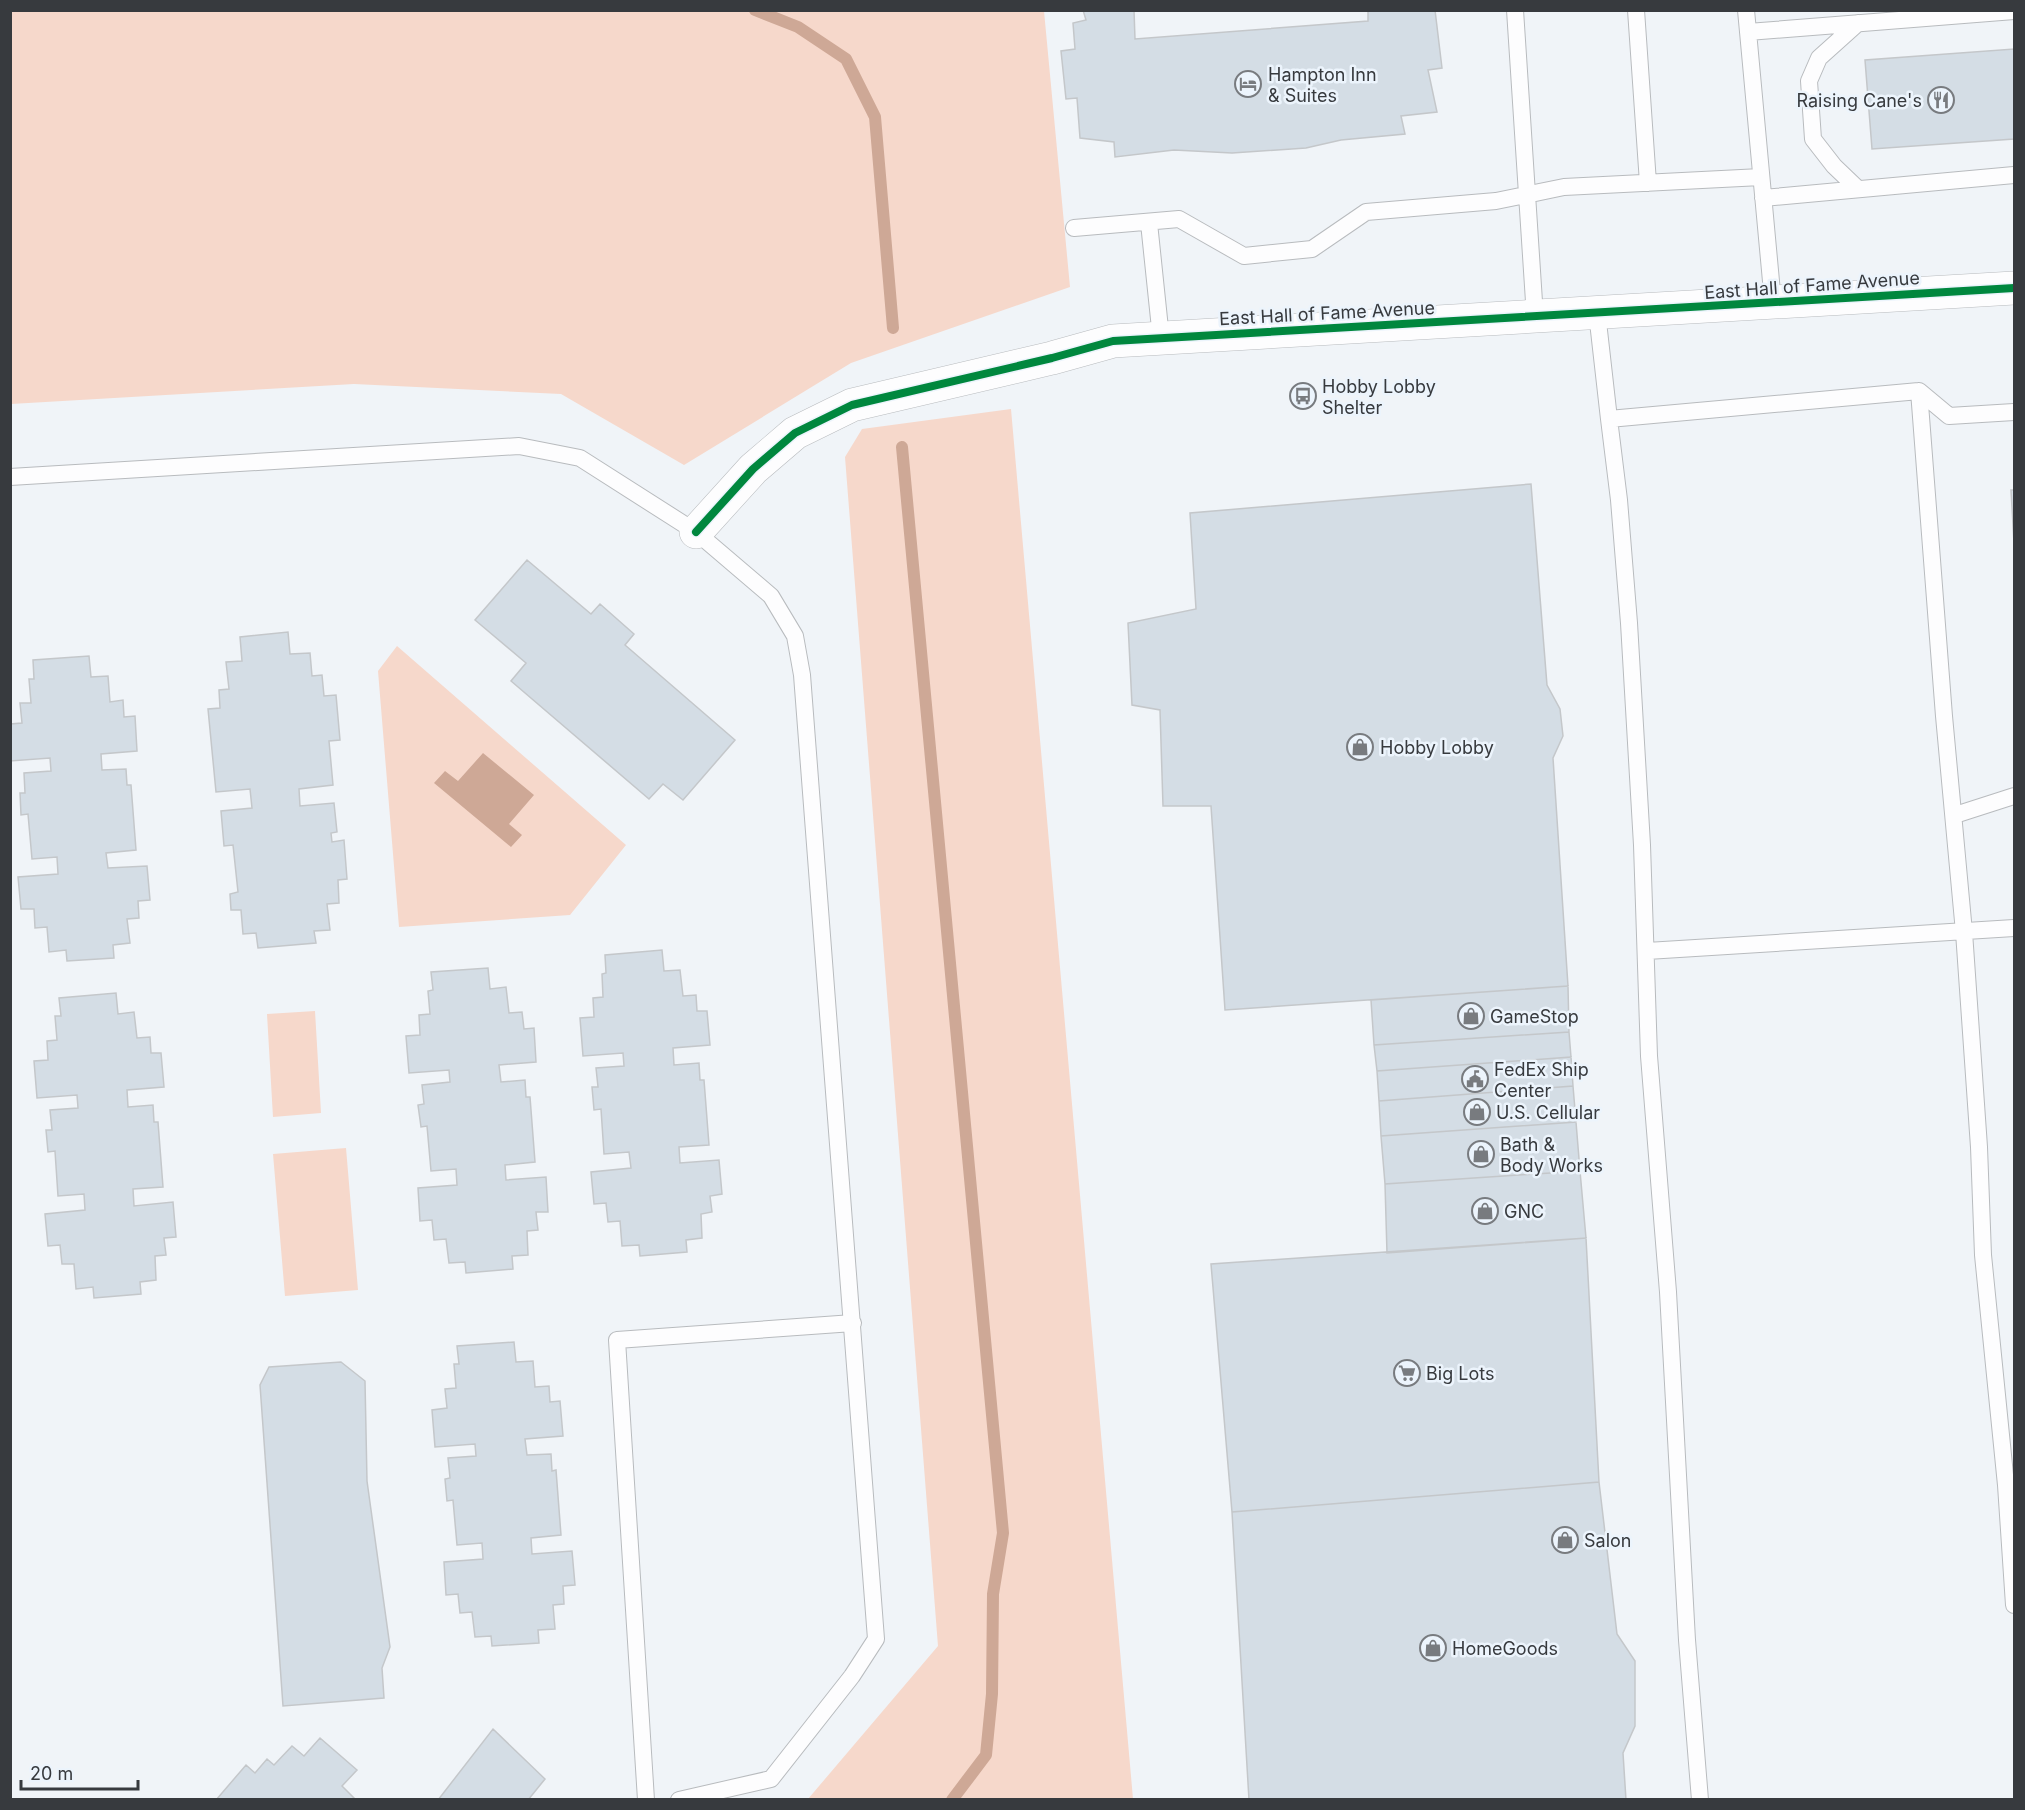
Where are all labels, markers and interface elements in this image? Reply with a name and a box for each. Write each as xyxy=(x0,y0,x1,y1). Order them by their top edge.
place label: Hampton Inn & Suites xyxy=(1268,64,1377,106)
hotel icon: Hampton Inn & Suites xyxy=(1233,69,1263,99)
restaurant icon: Raising Cane's xyxy=(1926,85,1956,115)
place label: Raising Cane's xyxy=(1796,90,1922,111)
street label: East Hall of Fame Avenue xyxy=(1704,267,1920,303)
street label: East Hall of Fame Avenue xyxy=(1219,297,1435,329)
place label: Hobby Lobby Shelter xyxy=(1322,376,1436,418)
bus stop icon: Hobby Lobby Shelter xyxy=(1288,381,1318,411)
shop icon: Hobby Lobby xyxy=(1345,732,1375,762)
place label: Hobby Lobby xyxy=(1380,737,1494,758)
shop icon: GameStop xyxy=(1456,1001,1486,1031)
place label: GameStop xyxy=(1490,1006,1579,1027)
place label: FedEx Ship Center xyxy=(1494,1059,1589,1101)
public building icon: FedEx Ship Center xyxy=(1460,1064,1490,1094)
shop icon: U.S. Cellular xyxy=(1462,1097,1492,1127)
place label: U.S. Cellular xyxy=(1496,1102,1600,1123)
place label: Bath & Body Works xyxy=(1500,1134,1603,1176)
shop icon: Bath & Body Works xyxy=(1466,1139,1496,1169)
shop icon: GNC xyxy=(1470,1196,1500,1226)
place label: GNC xyxy=(1504,1201,1544,1222)
supermarket icon: Big Lots xyxy=(1392,1358,1422,1388)
place label: Big Lots xyxy=(1426,1363,1494,1384)
shop icon: Salon xyxy=(1550,1525,1580,1555)
place label: Salon xyxy=(1584,1530,1631,1551)
shop icon: HomeGoods xyxy=(1418,1633,1448,1663)
place label: HomeGoods xyxy=(1452,1638,1558,1659)
scale bar xyxy=(21,1753,138,1791)
text: 20 m xyxy=(30,1763,73,1784)

